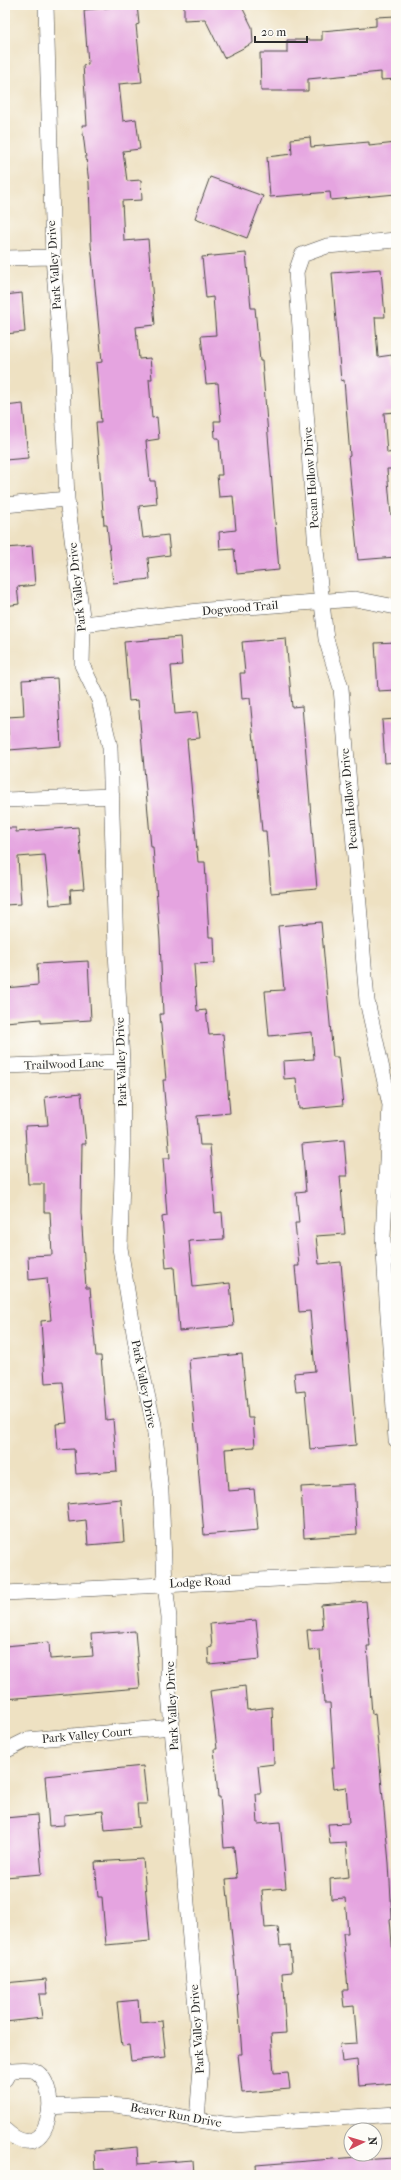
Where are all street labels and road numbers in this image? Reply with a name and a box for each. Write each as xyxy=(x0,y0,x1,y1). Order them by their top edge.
street label: Park Valley Drive xyxy=(44,220,64,310)
street label: Pecan Hollow Drive xyxy=(300,427,322,529)
street label: Park Valley Drive xyxy=(65,542,89,632)
street label: Dogwood Trail xyxy=(201,598,279,618)
street label: Pecan Hollow Drive xyxy=(338,748,360,850)
street label: Park Valley Drive xyxy=(112,1017,130,1107)
street label: Trailwood Lane xyxy=(24,1056,104,1072)
street label: Park Valley Drive xyxy=(129,1339,159,1429)
street label: Lodge Road xyxy=(169,1573,232,1591)
street label: Park Valley Drive xyxy=(163,1661,181,1751)
street label: Park Valley Court xyxy=(41,1724,133,1746)
street label: Park Valley Drive xyxy=(187,1984,207,2074)
street label: Beaver Run Drive xyxy=(129,2100,223,2130)

